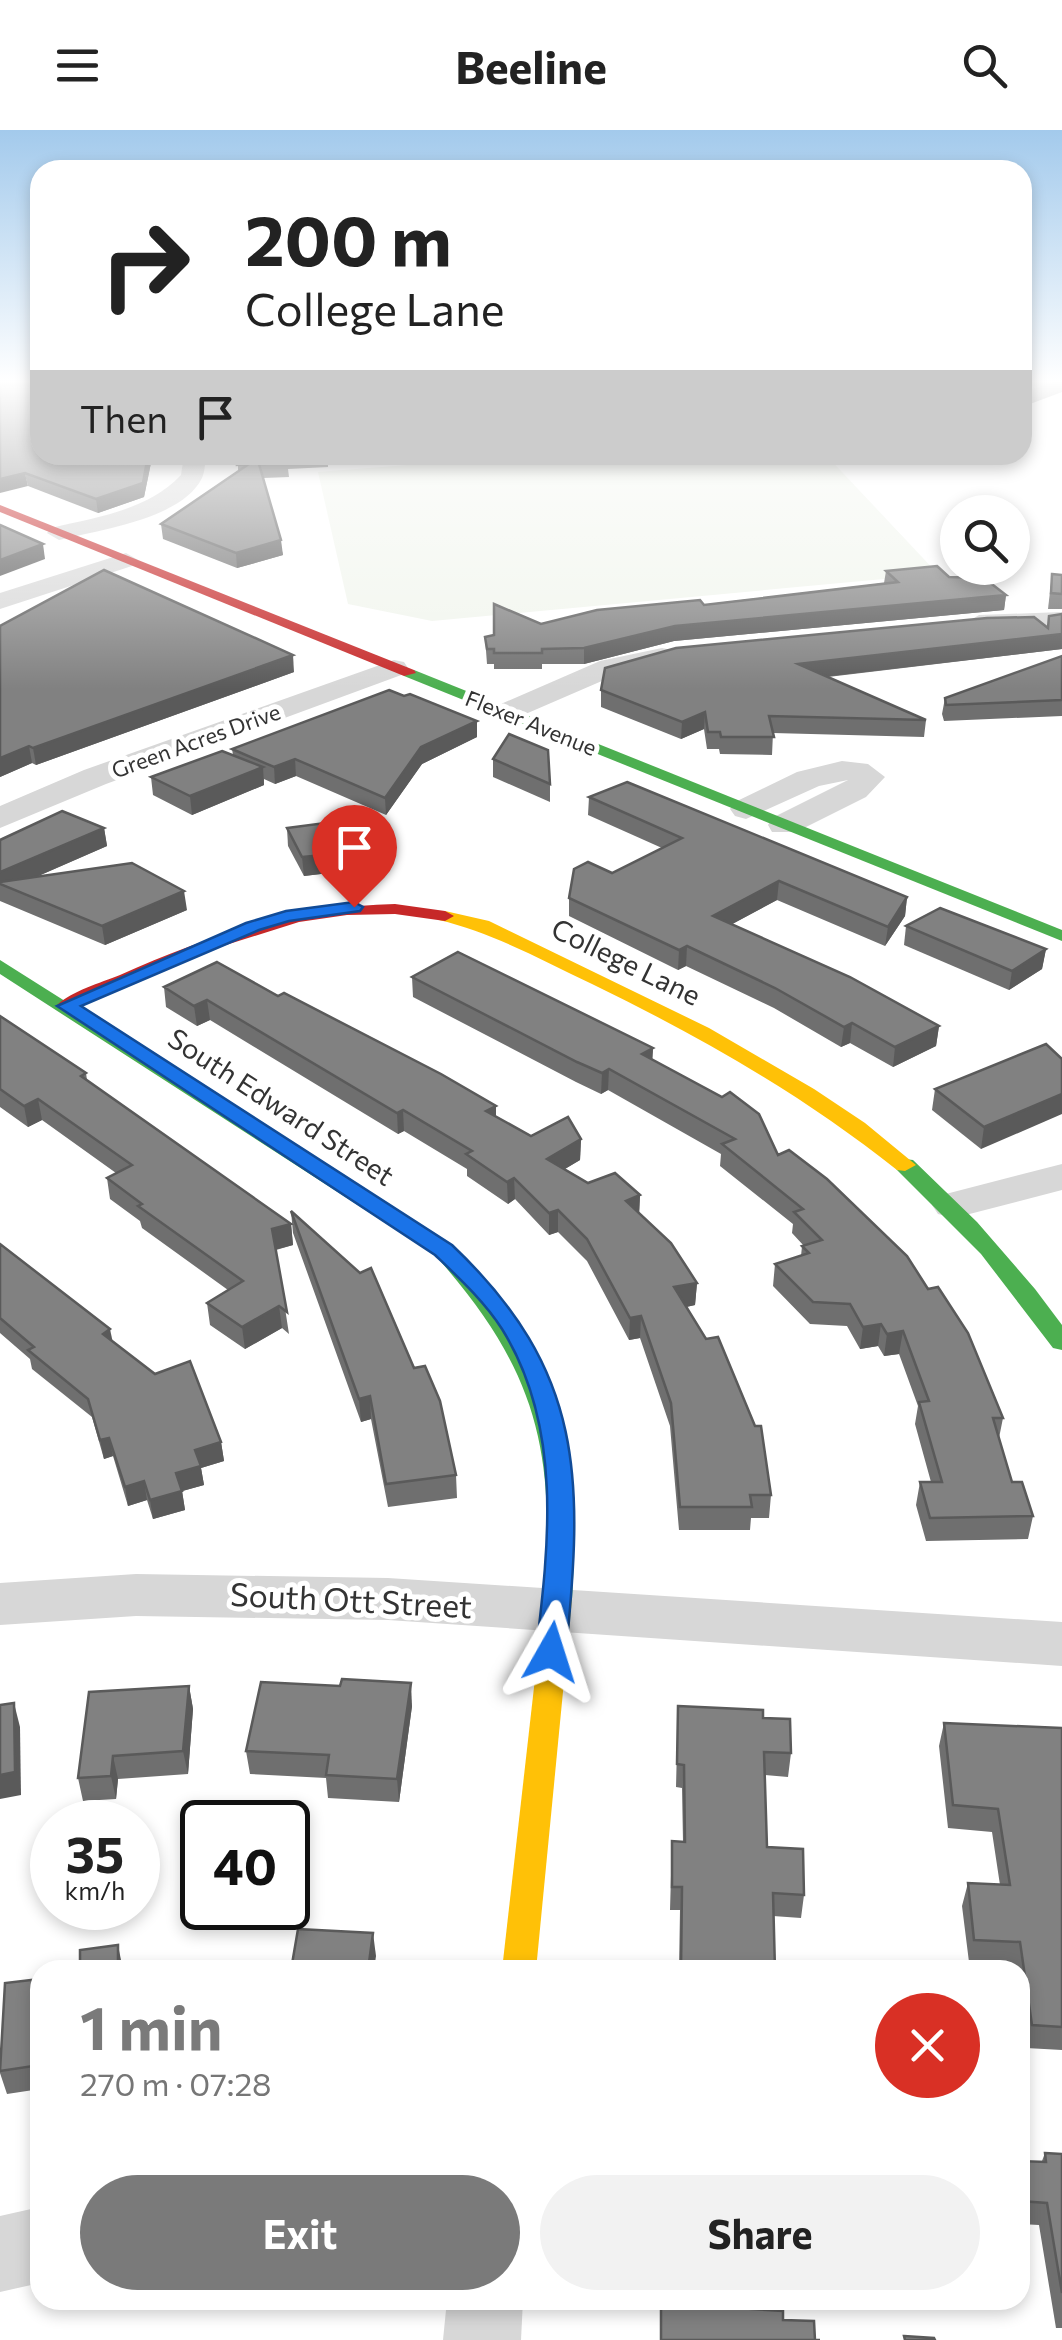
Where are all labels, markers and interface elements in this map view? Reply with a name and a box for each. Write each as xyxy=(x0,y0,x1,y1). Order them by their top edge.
icon: menu xyxy=(50,38,105,93)
text: Beeline xyxy=(455,38,607,93)
icon: search xyxy=(957,38,1012,93)
text: 200 m xyxy=(245,195,452,280)
icon: right xyxy=(80,200,210,330)
text: College Lane xyxy=(245,280,504,335)
icon: arrive xyxy=(188,390,243,445)
text: Then xyxy=(80,394,168,441)
map controls xyxy=(940,495,1030,585)
button: search xyxy=(940,495,1030,585)
street label: Flexer Avenue xyxy=(462,684,601,761)
street label: Green Acres Drive xyxy=(108,697,284,784)
pin xyxy=(312,805,397,908)
icon: arrive xyxy=(327,820,382,875)
street label: College Lane xyxy=(546,910,706,1012)
street label: South Edward Street xyxy=(162,1020,401,1192)
street label: South Ott Street xyxy=(229,1573,473,1625)
position arrow xyxy=(499,1600,603,1704)
speed limit sign: 40 xyxy=(180,1800,310,1930)
text: 35 xyxy=(66,1822,124,1883)
text: km/h xyxy=(65,1875,125,1905)
text: 1 min xyxy=(80,1989,222,2062)
button: close xyxy=(875,1993,980,2098)
text: 270 m · 07:28 xyxy=(80,2063,271,2103)
button: Exit xyxy=(80,2175,520,2290)
button: Share xyxy=(540,2175,980,2290)

